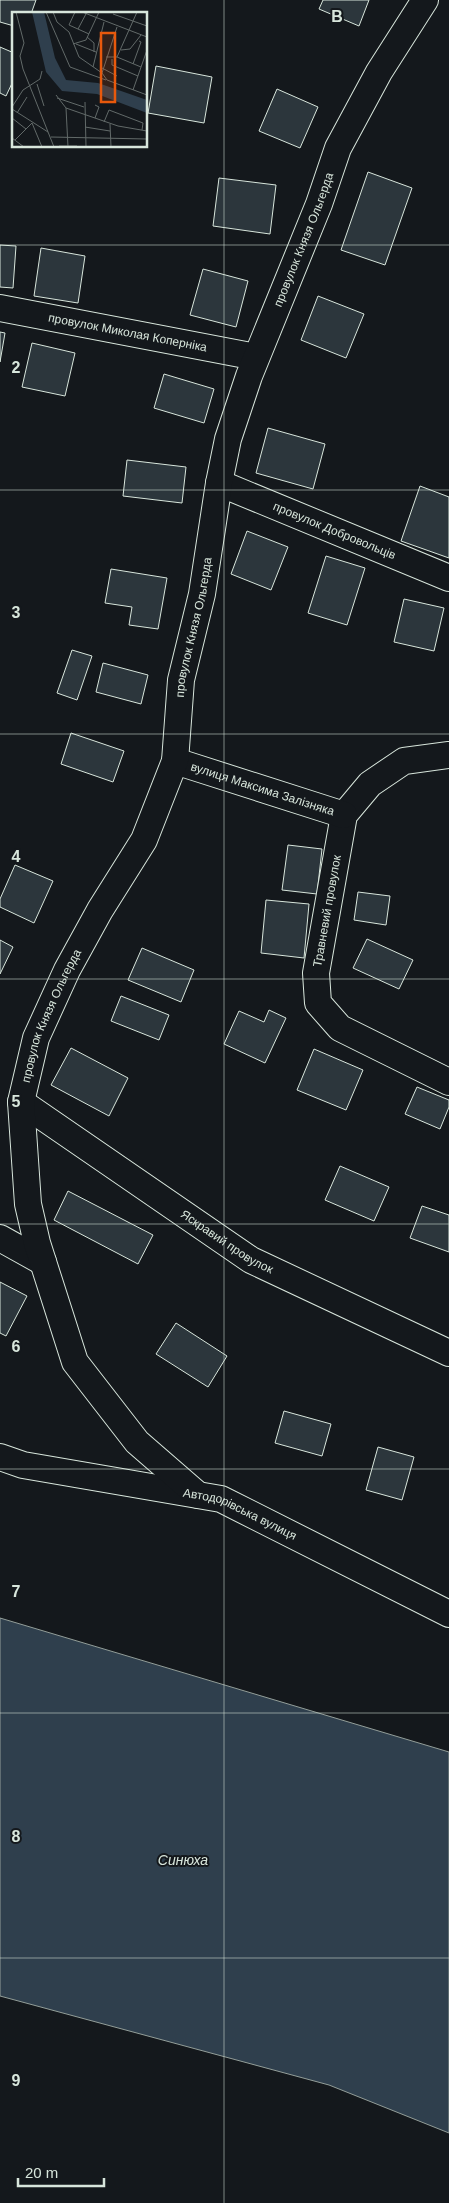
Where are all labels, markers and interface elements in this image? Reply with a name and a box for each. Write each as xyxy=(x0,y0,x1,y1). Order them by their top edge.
text: B xyxy=(331,8,343,25)
inset map xyxy=(12,12,148,148)
street label: провулок Князя Ольгерда xyxy=(271,170,336,309)
street label: провулок Миколая Коперніка xyxy=(47,310,209,355)
text: 2 xyxy=(12,359,21,376)
street label: провулок Добровольців xyxy=(271,499,398,562)
street label: провулок Князя Ольгерда xyxy=(173,556,215,698)
text: 3 xyxy=(12,604,21,621)
street label: вулиця Максима Залізняка xyxy=(189,760,337,819)
text: 4 xyxy=(12,848,21,865)
street label: Травневий провулок xyxy=(310,853,344,968)
street label: провулок Князя Ольгерда xyxy=(19,946,84,1084)
text: 5 xyxy=(12,1093,21,1110)
street label: Яскравий провулок xyxy=(178,1207,276,1277)
text: 6 xyxy=(12,1338,21,1355)
street label: Автодорівська вулиця xyxy=(182,1486,299,1543)
text: 7 xyxy=(12,1583,21,1600)
text: 8 xyxy=(12,1828,21,1845)
water label: Синюха xyxy=(158,1852,208,1868)
text: 9 xyxy=(12,2072,21,2089)
scale bar xyxy=(18,2156,104,2188)
text: 20 m xyxy=(25,2164,58,2181)

